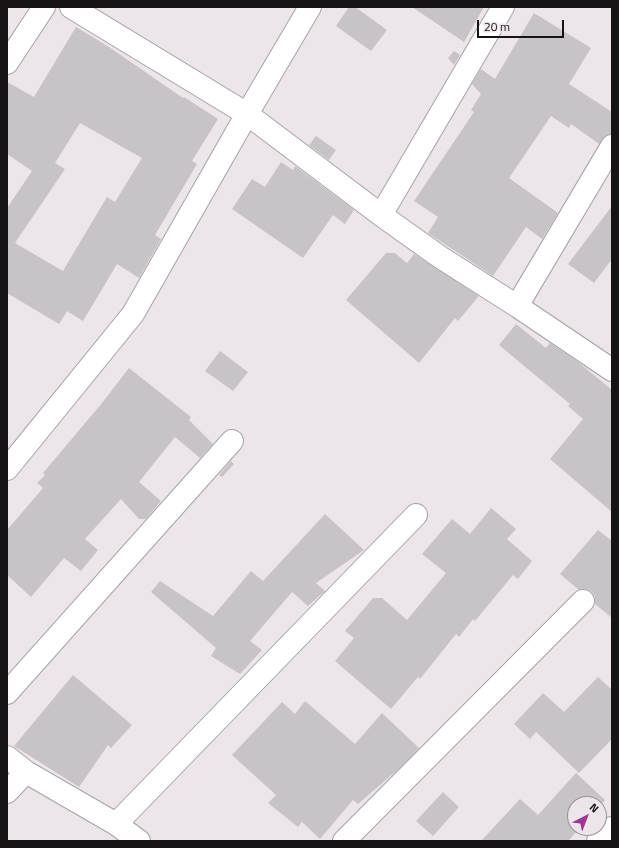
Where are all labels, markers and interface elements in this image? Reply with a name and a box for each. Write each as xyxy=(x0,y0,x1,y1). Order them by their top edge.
scale bar xyxy=(479,12,566,38)
text: 20 m xyxy=(484,17,510,36)
north arrow xyxy=(567,796,607,836)
text: N xyxy=(586,799,603,816)

